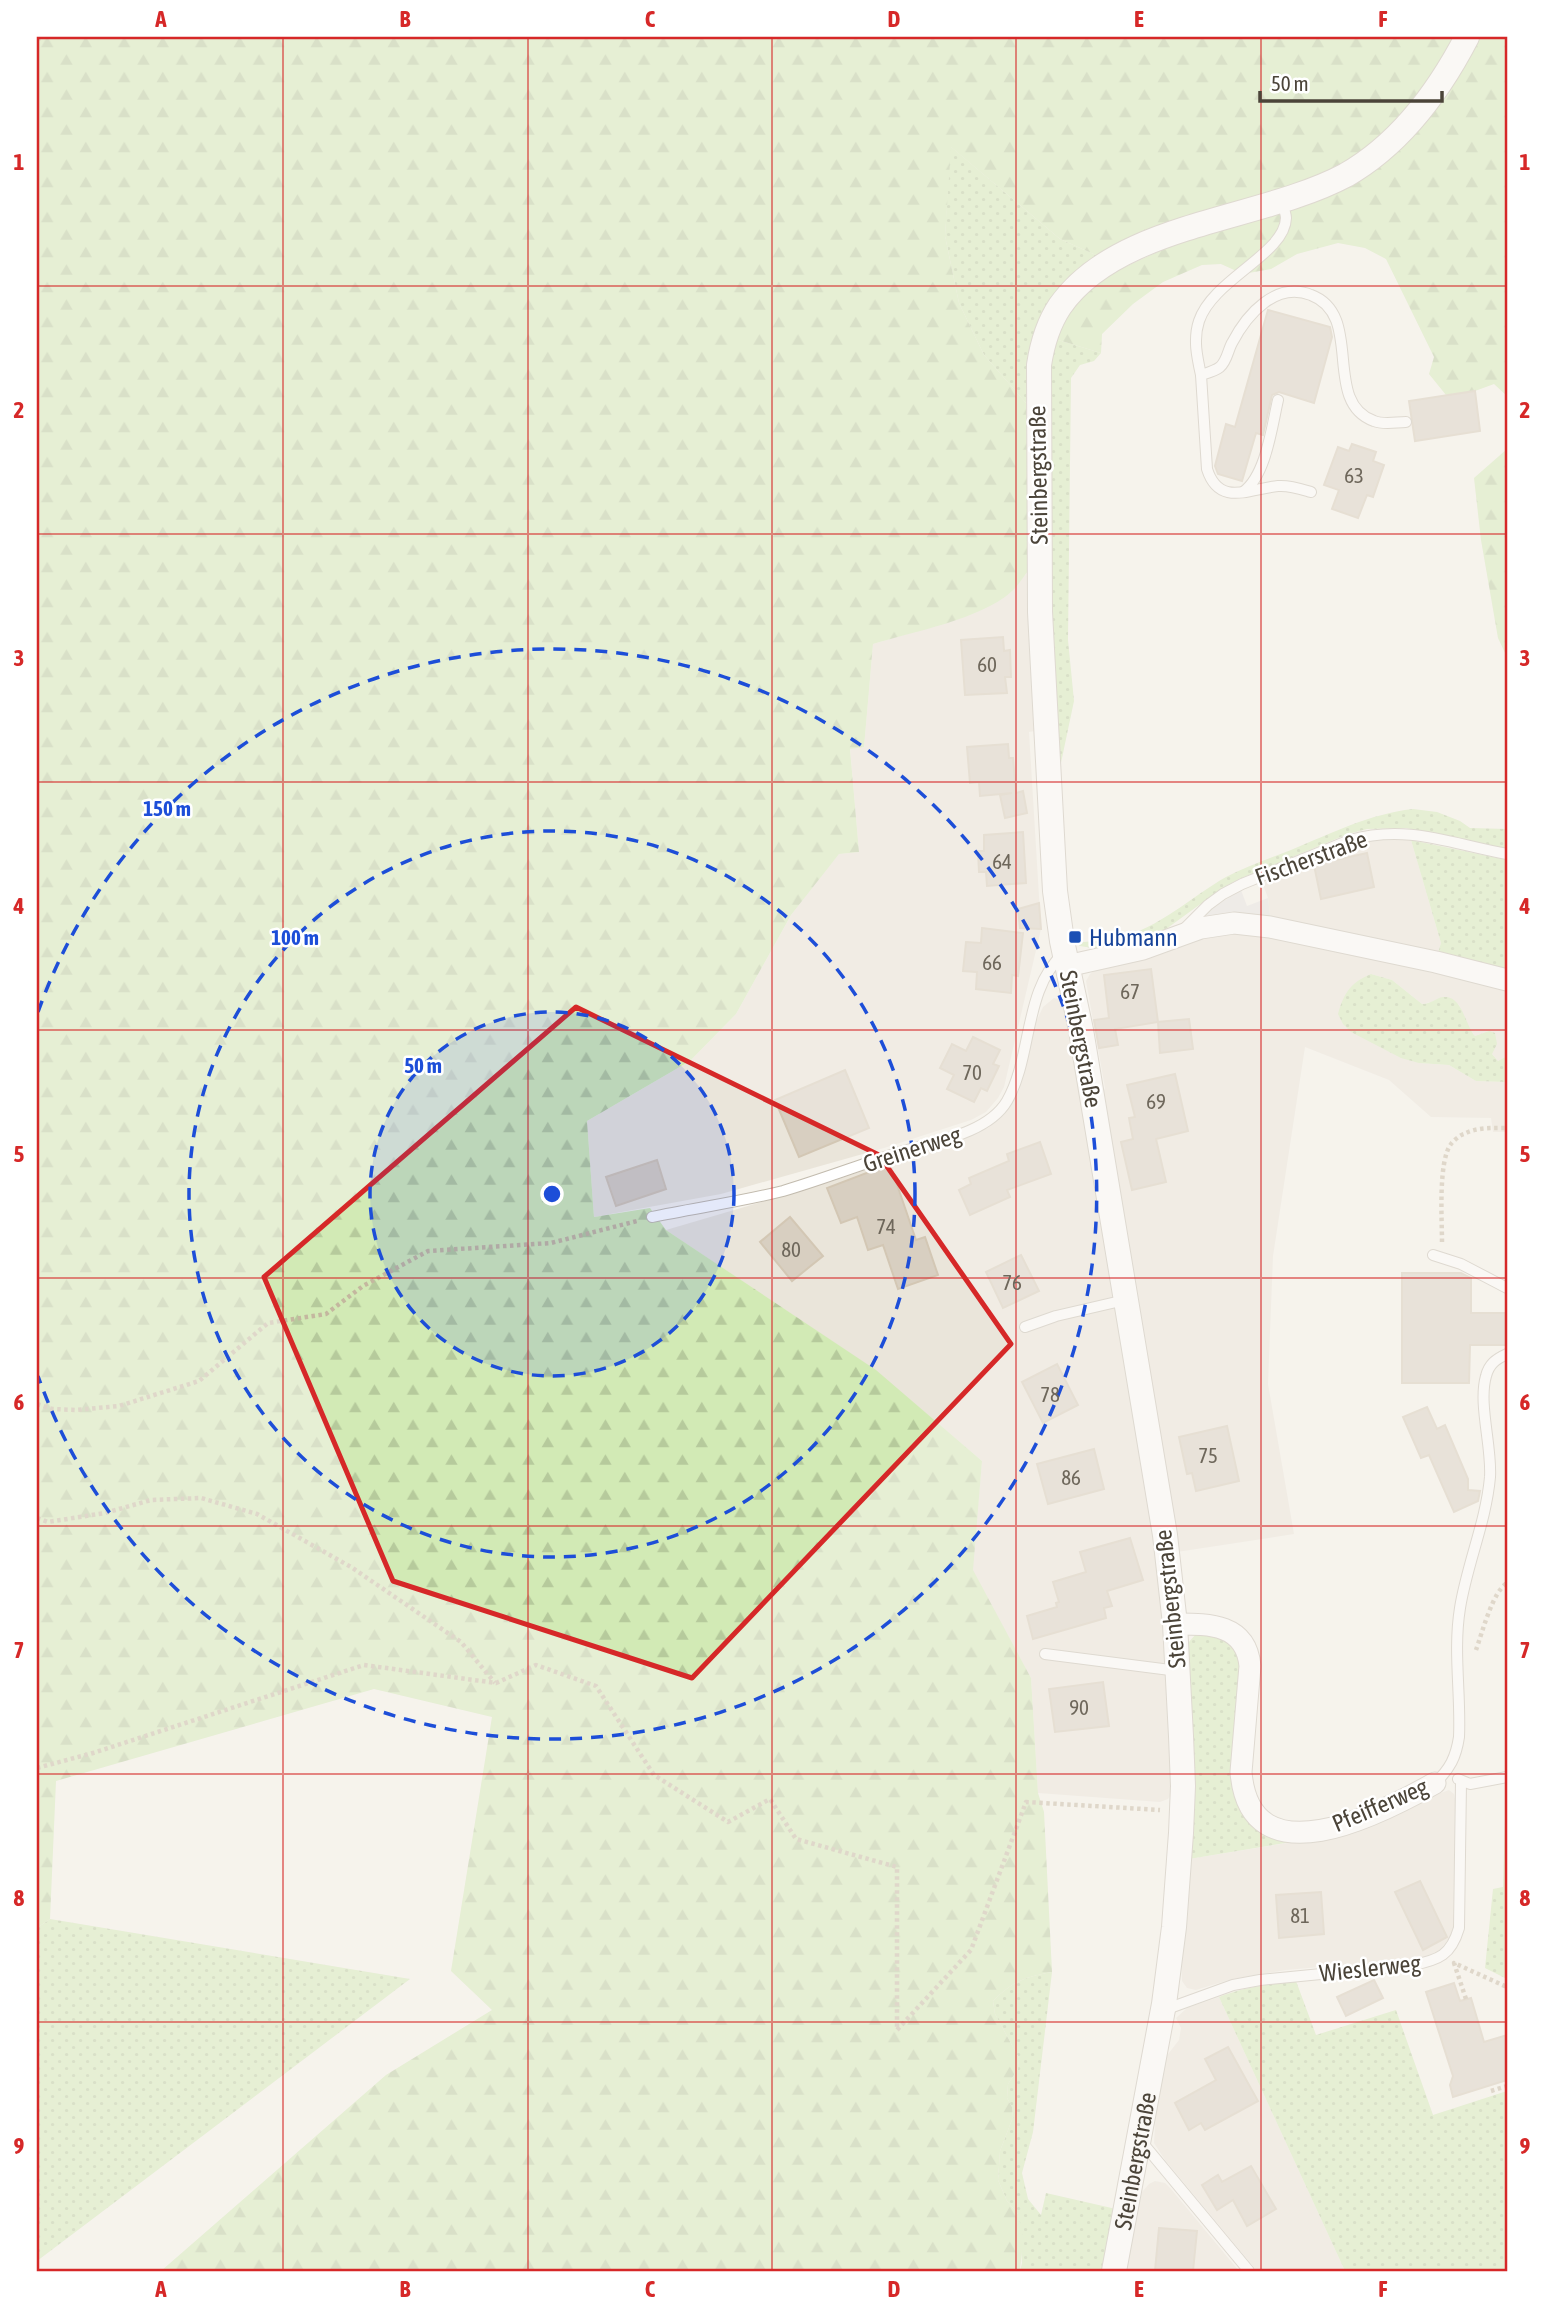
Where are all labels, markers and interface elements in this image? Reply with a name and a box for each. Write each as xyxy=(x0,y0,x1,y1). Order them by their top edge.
text: A xyxy=(154,6,167,32)
text: B xyxy=(400,6,411,32)
text: C xyxy=(645,6,656,32)
text: D xyxy=(888,6,901,32)
text: E xyxy=(1134,6,1144,32)
text: F xyxy=(1378,6,1388,32)
scale bar xyxy=(1260,60,1442,104)
text: 50 m xyxy=(1271,71,1309,95)
text: 1 xyxy=(14,149,25,175)
text: 1 xyxy=(1520,149,1531,175)
text: 2 xyxy=(14,397,24,423)
text: 2 xyxy=(1520,397,1530,423)
street label: Steinbergstraße xyxy=(1023,405,1053,545)
house number: 63 xyxy=(1344,463,1364,487)
text: 3 xyxy=(14,645,24,671)
text: 3 xyxy=(1520,645,1530,671)
house number: 60 xyxy=(977,652,997,676)
text: 150 m xyxy=(143,796,191,820)
street label: Fischerstraße xyxy=(1251,825,1371,891)
house number: 64 xyxy=(992,849,1012,873)
text: 4 xyxy=(13,893,25,919)
text: 4 xyxy=(1519,893,1531,919)
place label: Hubmann xyxy=(1089,924,1178,951)
text: 100 m xyxy=(271,925,319,949)
marker: Hubmann xyxy=(1067,929,1083,945)
house number: 66 xyxy=(982,950,1002,974)
street label: Steinbergstraße xyxy=(1054,968,1108,1110)
house number: 67 xyxy=(1120,979,1140,1003)
text: 50 m xyxy=(404,1053,442,1077)
house number: 70 xyxy=(962,1060,982,1084)
house number: 69 xyxy=(1146,1089,1166,1113)
street label: Greinerweg xyxy=(860,1120,965,1177)
text: 5 xyxy=(14,1141,25,1167)
text: 5 xyxy=(1520,1141,1531,1167)
centre of rings xyxy=(540,1182,564,1206)
house number: 74 xyxy=(876,1214,896,1238)
house number: 80 xyxy=(781,1237,801,1261)
house number: 76 xyxy=(1002,1270,1022,1294)
house number: 78 xyxy=(1040,1382,1060,1406)
text: 6 xyxy=(14,1389,25,1415)
text: 6 xyxy=(1520,1389,1531,1415)
house number: 75 xyxy=(1198,1443,1218,1467)
house number: 86 xyxy=(1061,1465,1081,1489)
street label: Steinbergstraße xyxy=(1149,1528,1191,1670)
text: 7 xyxy=(14,1637,24,1663)
text: 7 xyxy=(1520,1637,1530,1663)
house number: 90 xyxy=(1069,1695,1089,1719)
street label: Pfeifferweg xyxy=(1328,1773,1432,1837)
text: 8 xyxy=(14,1885,25,1911)
text: 8 xyxy=(1520,1885,1531,1911)
house number: 81 xyxy=(1290,1903,1310,1927)
street label: Wieslerweg xyxy=(1318,1949,1423,1987)
street label: Steinbergstraße xyxy=(1109,2090,1161,2232)
text: 9 xyxy=(14,2133,25,2159)
text: 9 xyxy=(1520,2133,1531,2159)
text: A xyxy=(154,2276,167,2302)
text: B xyxy=(400,2276,411,2302)
text: C xyxy=(645,2276,656,2302)
text: D xyxy=(888,2276,901,2302)
text: E xyxy=(1134,2276,1144,2302)
text: F xyxy=(1378,2276,1388,2302)

